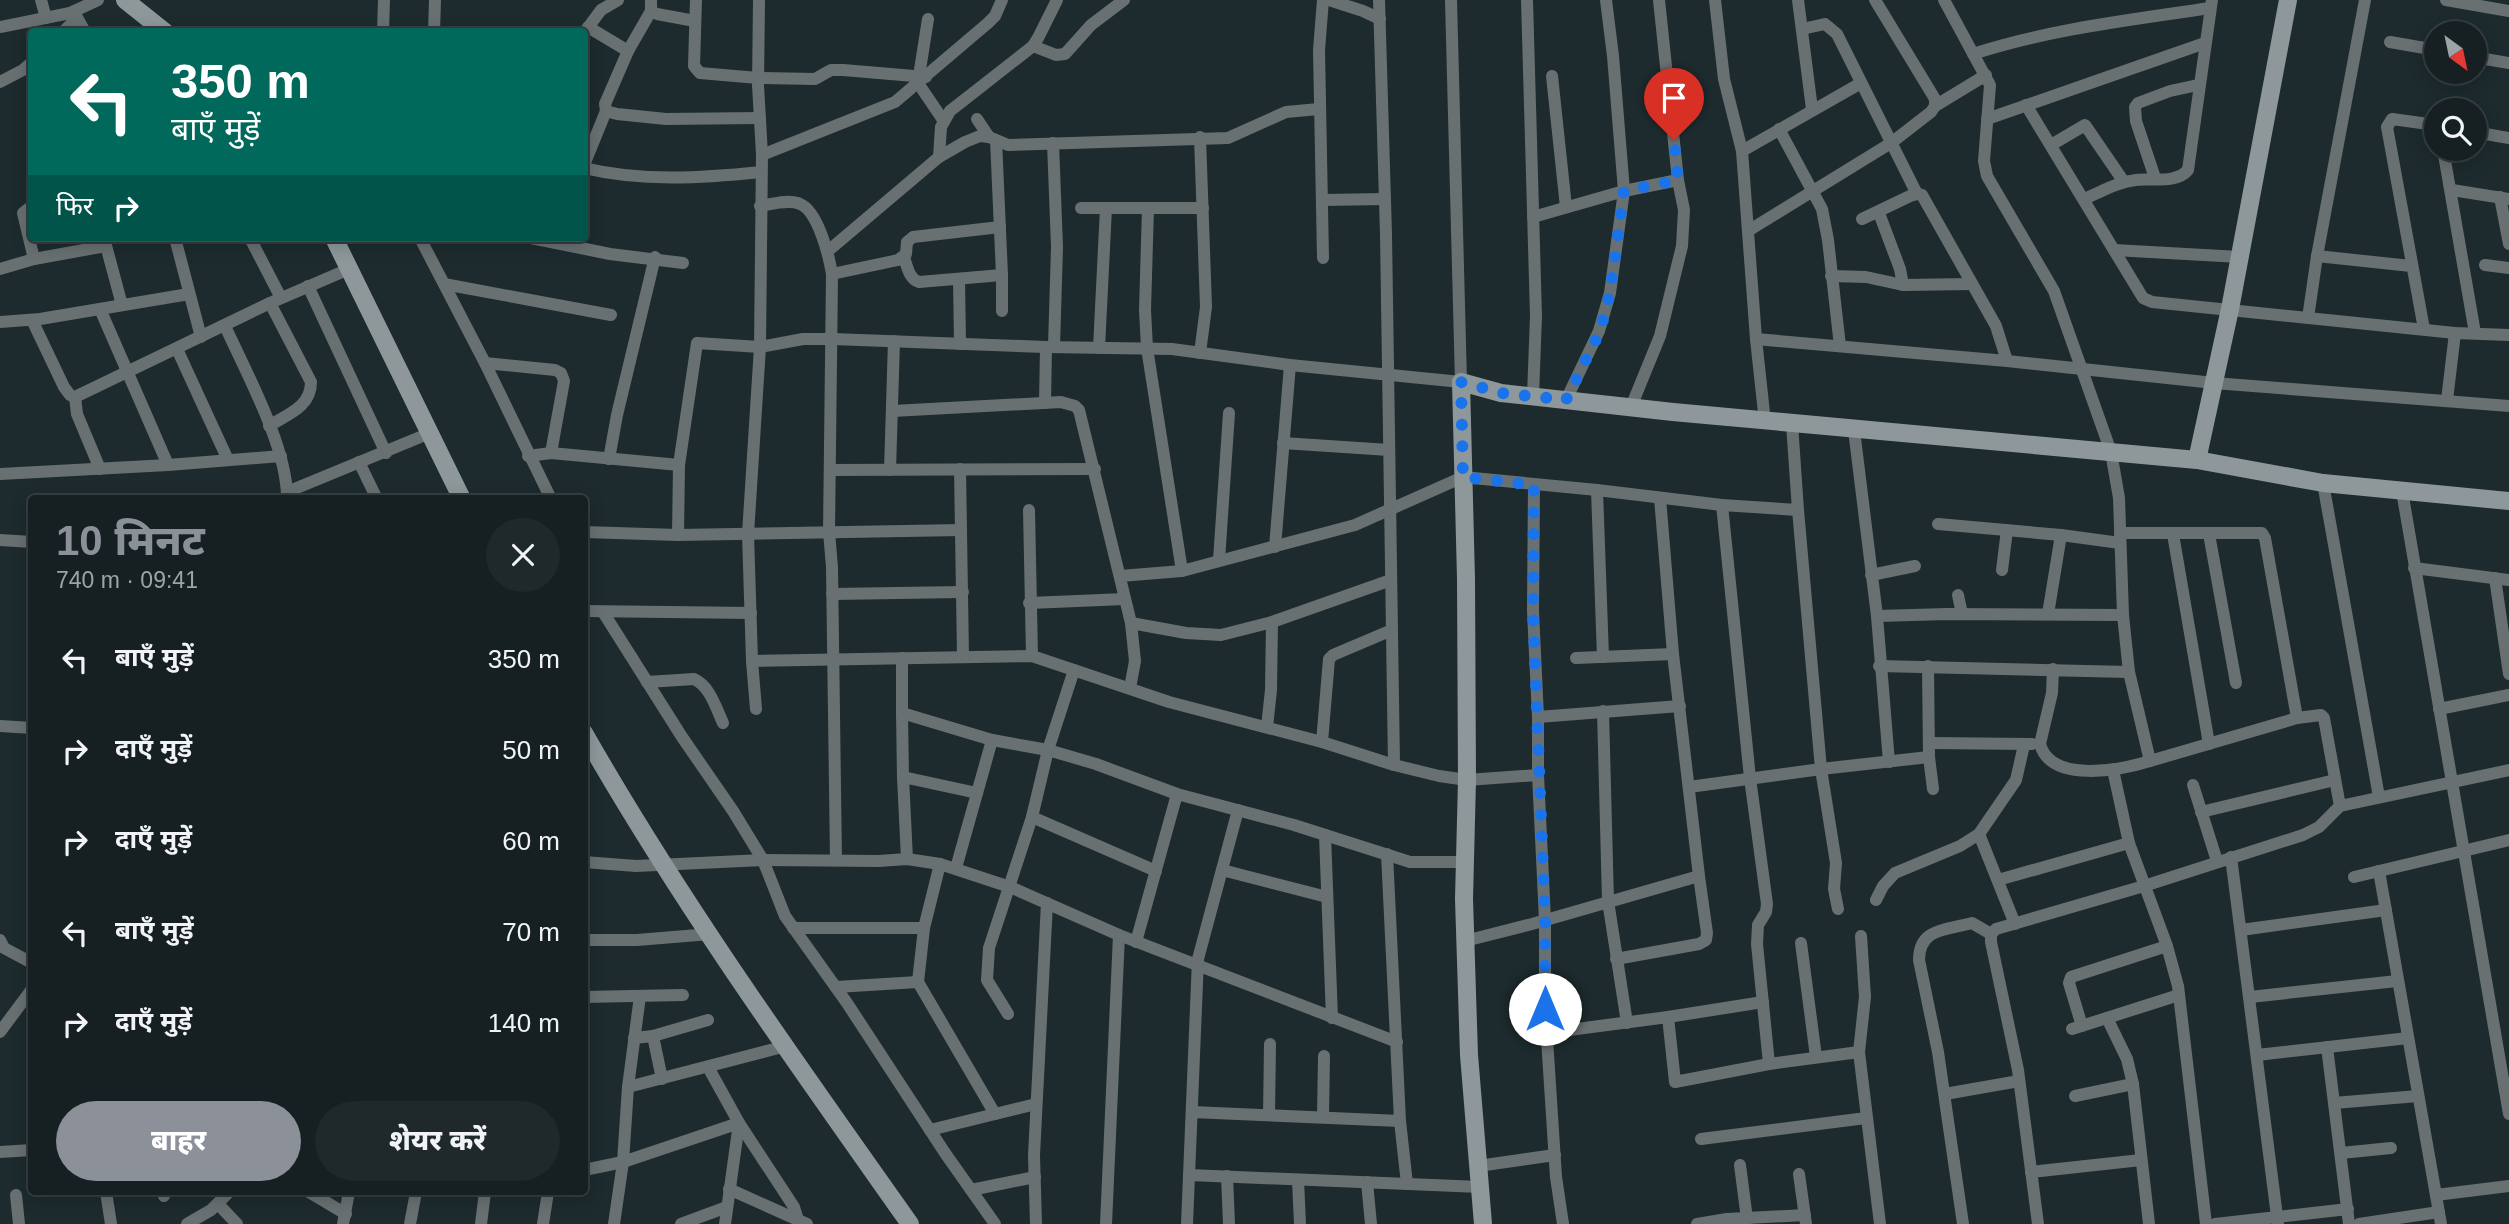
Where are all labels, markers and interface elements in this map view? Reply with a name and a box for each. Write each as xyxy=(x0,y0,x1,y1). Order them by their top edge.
north arrow xyxy=(2424,21,2487,84)
map controls xyxy=(2424,21,2487,161)
text: 350 m xyxy=(171,54,310,108)
icon: left xyxy=(56,56,147,147)
pin xyxy=(1644,68,1704,140)
icon: arrive xyxy=(1655,79,1693,117)
button: search xyxy=(2424,98,2487,161)
text: बाएँ मुड़ें xyxy=(171,111,260,147)
icon: right xyxy=(107,189,145,227)
text: फिर xyxy=(56,191,93,221)
text: 10 मिनट xyxy=(56,517,205,564)
button: close xyxy=(486,518,560,592)
text: 740 m · 09:41 xyxy=(56,567,198,593)
icon: left xyxy=(56,641,94,679)
text: बाएँ मुड़ें xyxy=(115,642,194,672)
text: 350 m xyxy=(488,644,560,674)
icon: right xyxy=(56,732,94,770)
text: दाएँ मुड़ें xyxy=(115,733,192,763)
text: 50 m xyxy=(502,735,560,765)
icon: right xyxy=(56,823,94,861)
text: दाएँ मुड़ें xyxy=(115,824,192,854)
text: 60 m xyxy=(502,826,560,856)
icon: left xyxy=(56,914,94,952)
text: बाएँ मुड़ें xyxy=(115,915,194,945)
text: 70 m xyxy=(502,917,560,947)
position arrow xyxy=(1508,972,1582,1046)
icon: right xyxy=(56,1005,94,1043)
text: दाएँ मुड़ें xyxy=(115,1006,192,1036)
text: 140 m xyxy=(488,1008,560,1038)
button: बाहर xyxy=(56,1101,301,1181)
button: शेयर करें xyxy=(315,1101,560,1181)

